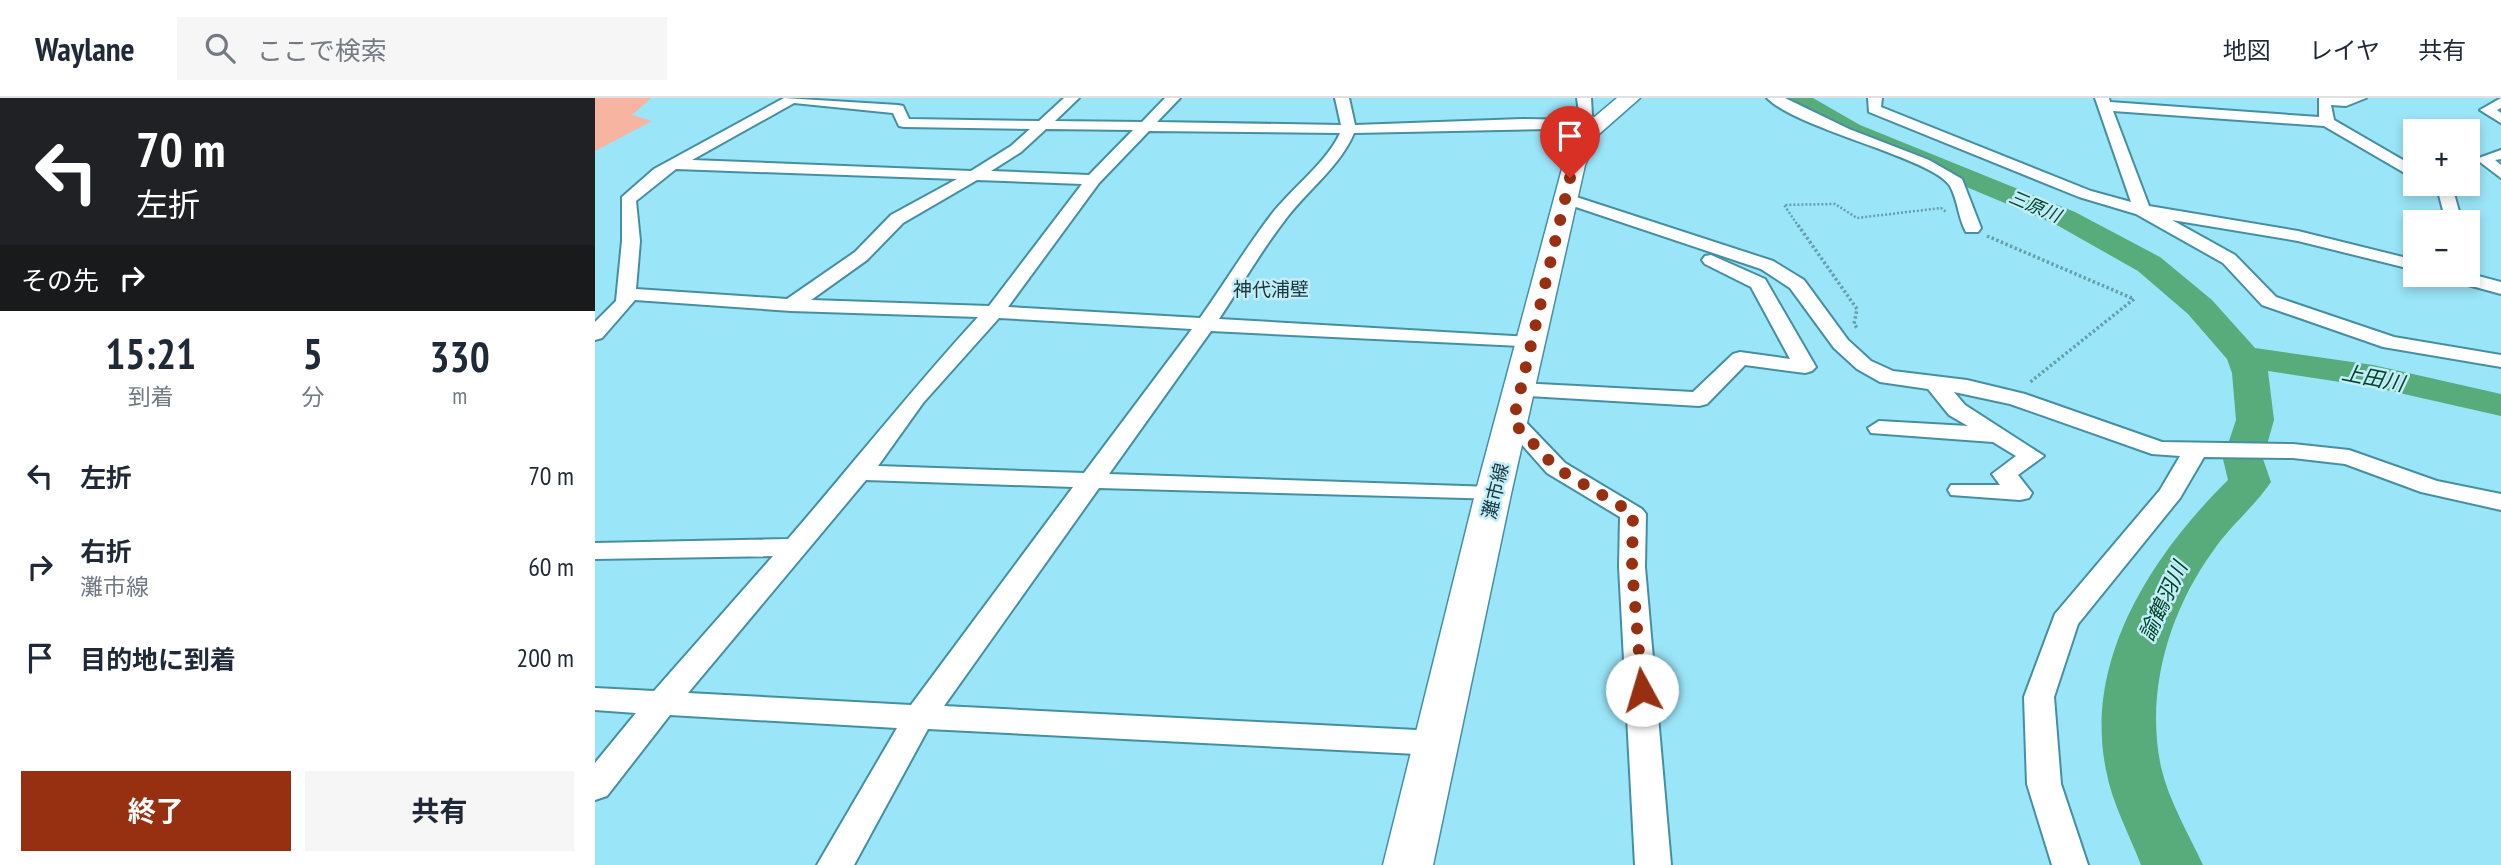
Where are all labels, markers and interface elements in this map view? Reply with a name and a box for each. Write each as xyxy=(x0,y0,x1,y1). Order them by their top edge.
search box xyxy=(177,17,667,80)
text: Waylane xyxy=(35,27,135,70)
icon: search xyxy=(201,29,239,67)
text: ここで検索 xyxy=(257,34,387,67)
text: 地図 xyxy=(2223,35,2271,66)
text: レイヤ xyxy=(2309,35,2380,66)
text: 共有 xyxy=(2418,35,2466,66)
pin xyxy=(1540,106,1600,178)
text: 70 m xyxy=(136,117,225,181)
icon: arrive xyxy=(1551,117,1589,155)
map controls xyxy=(2403,119,2480,287)
button: + xyxy=(2403,119,2480,196)
icon: left xyxy=(21,126,112,217)
text: 左折 xyxy=(136,183,200,225)
water label: 三原川 xyxy=(2006,185,2066,228)
button: − xyxy=(2403,210,2480,287)
icon: right xyxy=(113,259,151,297)
text: その先 xyxy=(21,264,99,297)
district label: 神代浦壁 xyxy=(1233,277,1309,301)
text: 15:21 xyxy=(105,326,196,381)
text: 5 xyxy=(303,326,323,381)
text: 330 xyxy=(430,329,490,384)
water label: 上田川 xyxy=(2340,359,2408,398)
text: m xyxy=(452,381,467,410)
text: 到着 xyxy=(128,382,174,411)
text: 分 xyxy=(301,382,324,411)
icon: left xyxy=(21,457,59,495)
text: 70 m xyxy=(528,459,574,492)
street label: 灘市線 xyxy=(1476,460,1514,522)
text: 左折 xyxy=(80,461,132,494)
text: 右折 xyxy=(80,535,132,568)
icon: right xyxy=(21,548,59,586)
text: 60 m xyxy=(528,550,574,583)
water label: 諭鶴羽川 xyxy=(2133,555,2194,645)
text: 灘市線 xyxy=(80,572,149,601)
icon: arrive xyxy=(21,639,59,677)
text: 200 m xyxy=(516,641,574,674)
text: 目的地に到着 xyxy=(80,643,236,676)
position arrow xyxy=(1605,653,1679,727)
button: 終了 xyxy=(21,771,291,851)
button: 共有 xyxy=(305,771,574,851)

